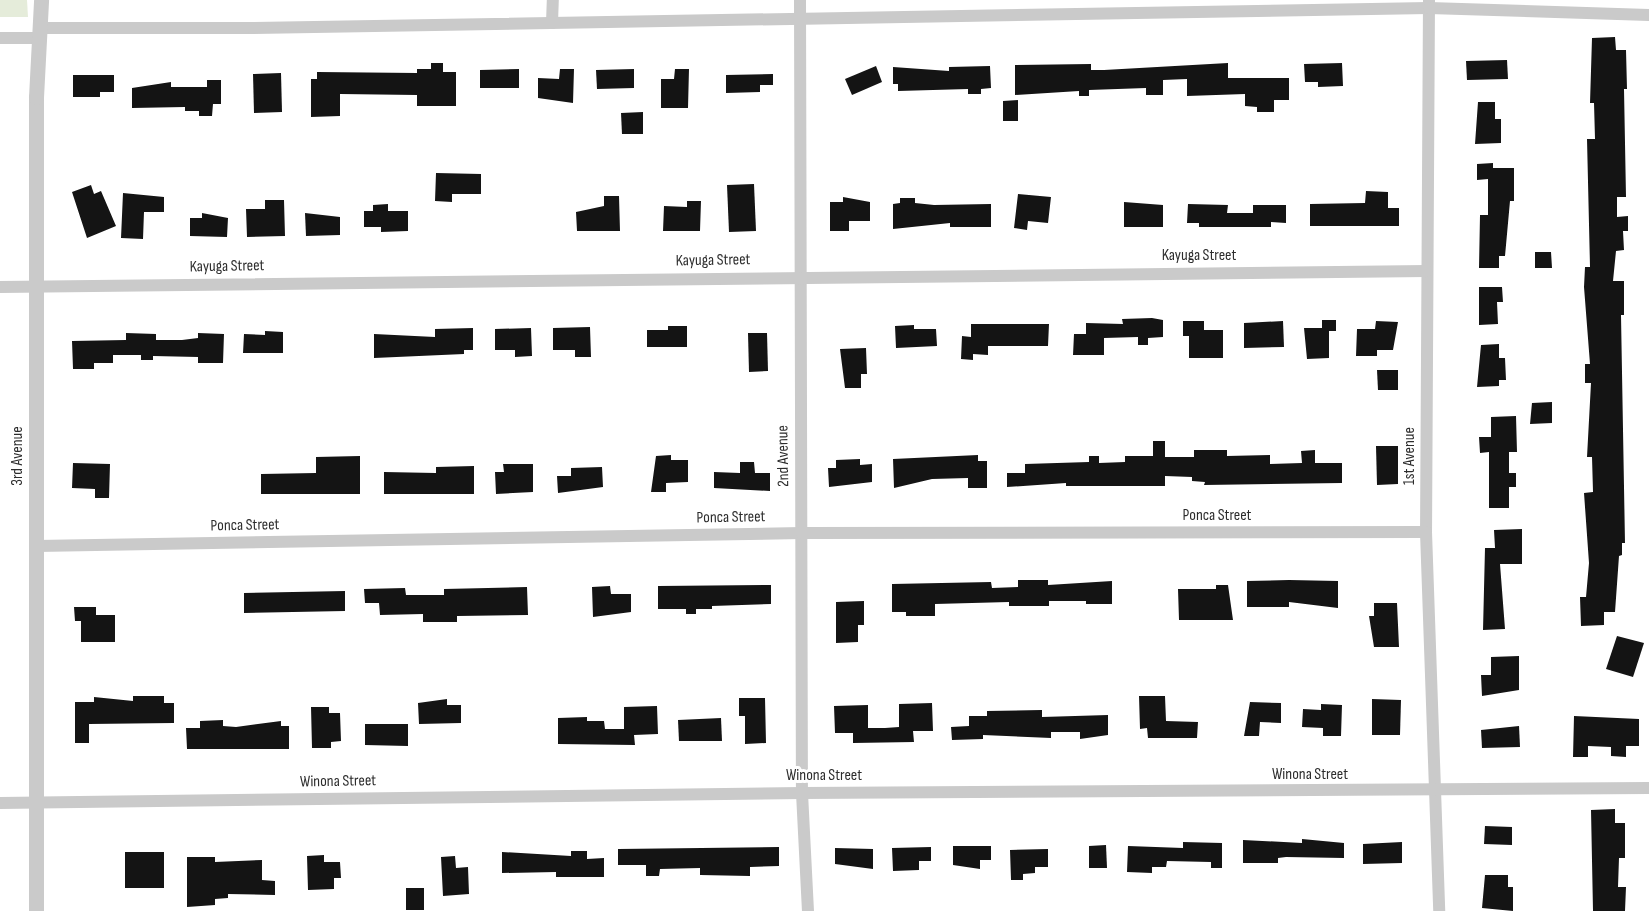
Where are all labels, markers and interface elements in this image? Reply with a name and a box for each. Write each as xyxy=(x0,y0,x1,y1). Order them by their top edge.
street label: Kayuga Street xyxy=(1162,246,1236,266)
street label: Kayuga Street xyxy=(675,251,751,271)
street label: Kayuga Street xyxy=(189,257,265,277)
street label: 2nd Avenue xyxy=(774,425,794,487)
street label: 3rd Avenue xyxy=(8,426,28,486)
street label: 1st Avenue xyxy=(1400,427,1420,485)
street label: Ponca Street xyxy=(1183,506,1251,526)
street label: Ponca Street xyxy=(696,508,766,528)
street label: Ponca Street xyxy=(210,516,280,536)
street label: Winona Street xyxy=(1272,765,1348,785)
street label: Winona Street xyxy=(786,766,862,786)
street label: Winona Street xyxy=(300,772,376,792)

